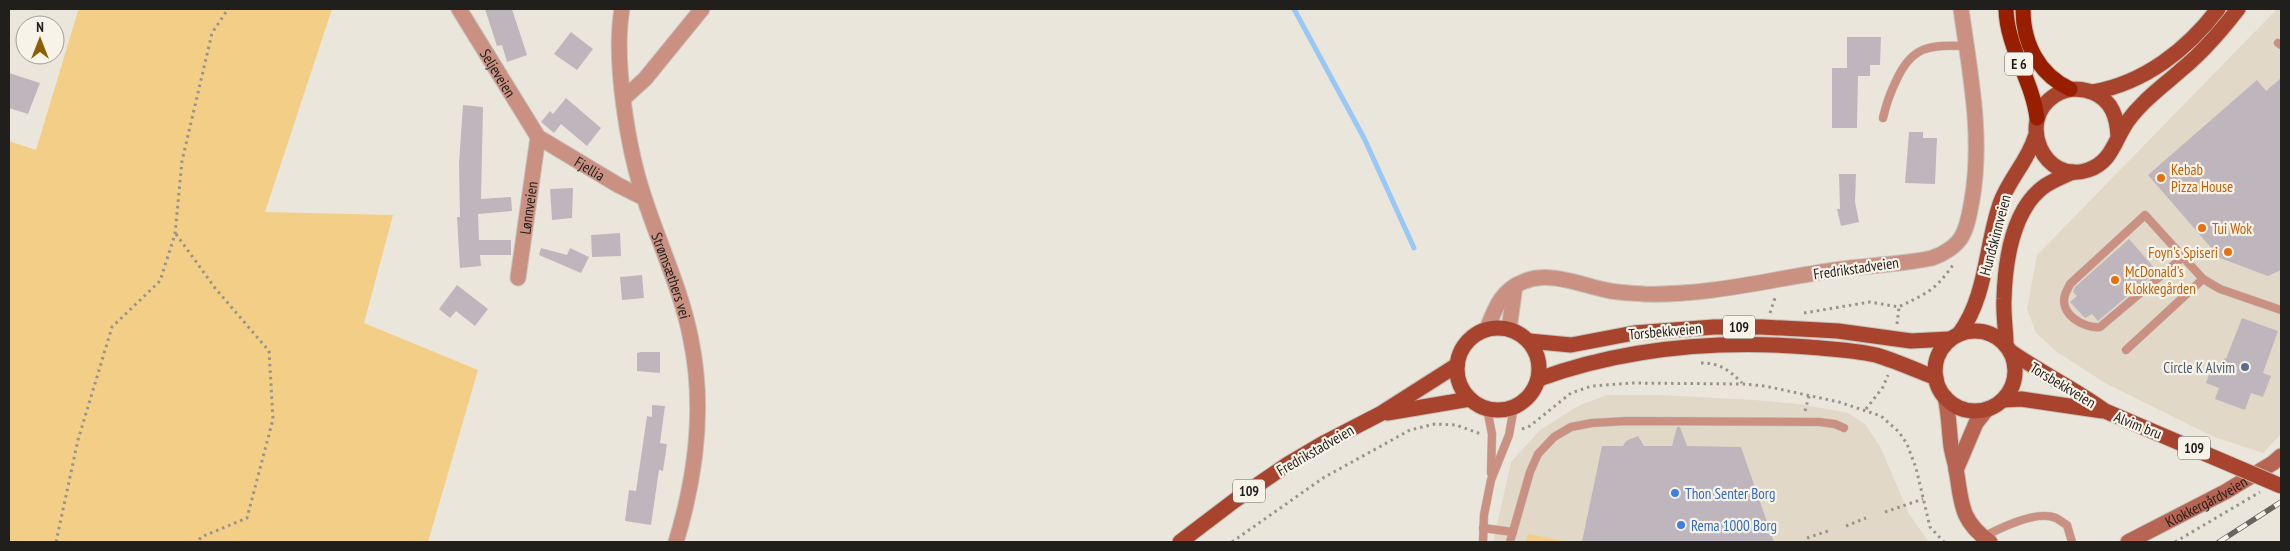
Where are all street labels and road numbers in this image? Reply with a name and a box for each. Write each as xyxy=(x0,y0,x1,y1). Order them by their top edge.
street label: Seljeveien xyxy=(476,45,520,101)
road number: E 6 xyxy=(2005,52,2033,76)
street label: Fjellia xyxy=(571,152,609,185)
street label: Lønnveien xyxy=(515,180,541,235)
street label: Hundskinnveien xyxy=(1975,192,2015,278)
street label: Strømsæthers vei xyxy=(648,230,695,321)
street label: Fredrikstadveien xyxy=(1812,253,1900,283)
road number: 109 xyxy=(1723,316,1755,338)
street label: Torsbekkveien xyxy=(1628,318,1702,344)
street label: Torsbekkveien xyxy=(2027,358,2099,412)
street label: Alvim bru xyxy=(2111,407,2165,443)
street label: Fredrikstadveien xyxy=(1273,420,1357,480)
road number: 109 xyxy=(2178,436,2210,459)
street label: Klokkergårdveien xyxy=(2162,471,2251,531)
road number: 109 xyxy=(1233,480,1265,502)

